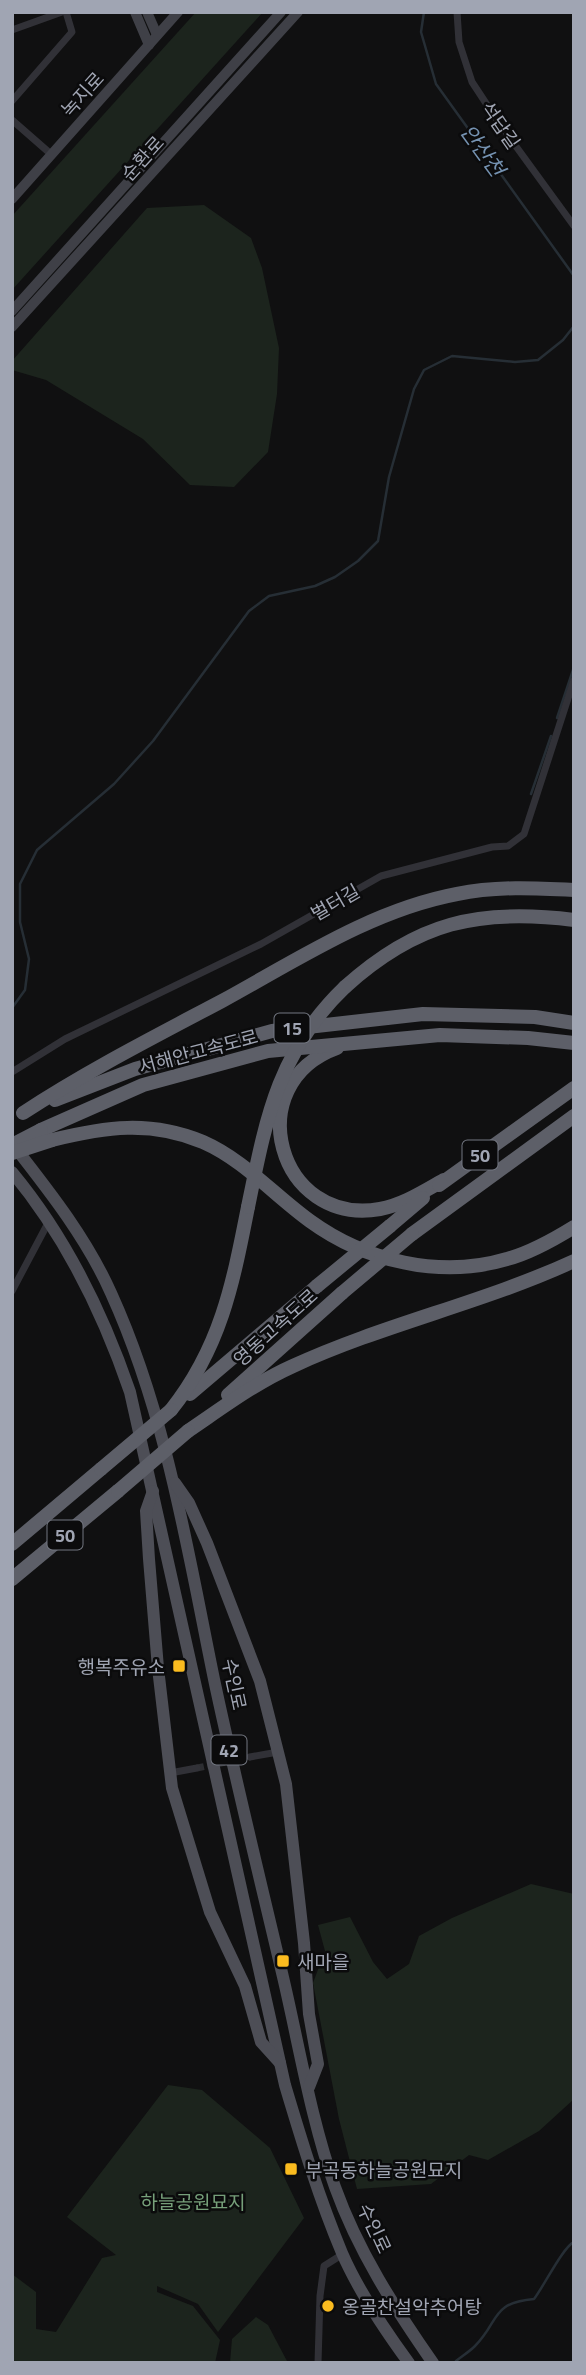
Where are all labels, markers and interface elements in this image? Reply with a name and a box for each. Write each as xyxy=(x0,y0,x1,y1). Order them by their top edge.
street label: 녹지로 xyxy=(54,65,110,123)
street label: 석답길 xyxy=(474,95,528,155)
water label: 안산천 xyxy=(453,117,515,185)
street label: 순환로 xyxy=(114,129,170,187)
street label: 벌터길 xyxy=(305,876,365,928)
road number: 15 xyxy=(274,1014,310,1042)
street label: 서해안고속도로 xyxy=(135,1021,261,1081)
road number: 50 xyxy=(462,1140,498,1170)
street label: 영동고속도로 xyxy=(226,1281,324,1373)
road number: 50 xyxy=(48,1520,82,1550)
place label: 행복주유소 xyxy=(78,1652,165,1681)
street label: 수인로 xyxy=(215,1655,255,1713)
marker: 행복주유소 xyxy=(171,1658,187,1674)
road number: 42 xyxy=(212,1736,246,1764)
place label: 새마을 xyxy=(297,1947,349,1976)
marker: 새마을 xyxy=(275,1953,291,1969)
place label: 부곡동하늘공원묘지 xyxy=(305,2155,462,2184)
marker: 부곡동하늘공원묘지 xyxy=(283,2161,299,2177)
park label: 하늘공원묘지 xyxy=(141,2187,245,2216)
street label: 수인로 xyxy=(351,2198,399,2258)
place label: 옹골찬설악추어탕 xyxy=(342,2292,482,2321)
marker: 옹골찬설악추어탕 xyxy=(320,2298,336,2314)

